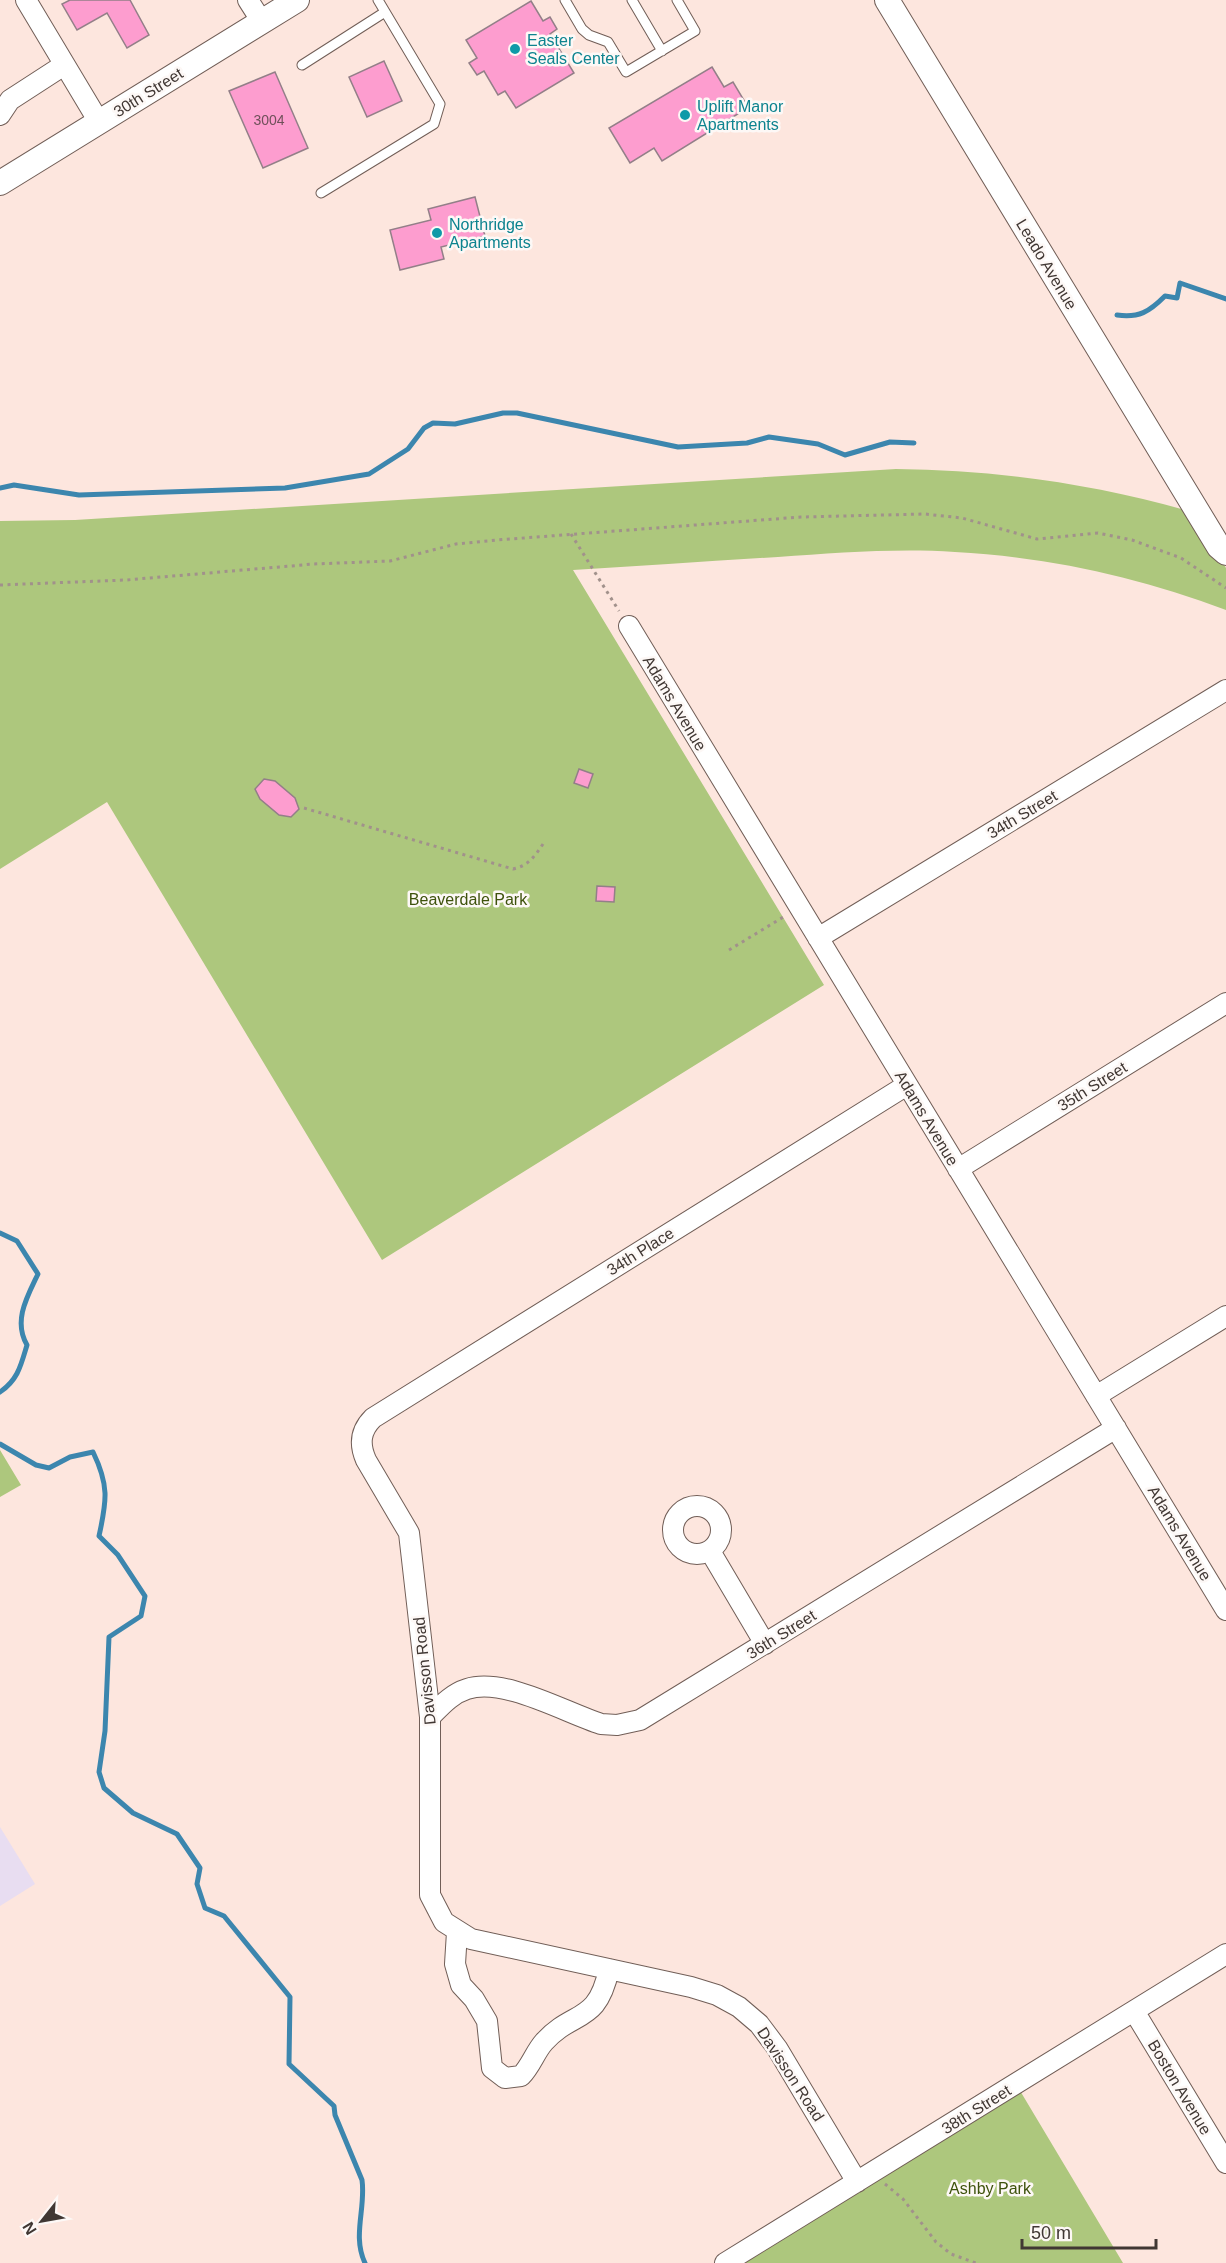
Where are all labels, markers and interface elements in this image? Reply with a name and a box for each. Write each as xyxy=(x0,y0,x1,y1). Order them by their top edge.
place label: Easter Seals Center xyxy=(527,32,620,67)
marker: Easter Seals Center xyxy=(508,42,522,56)
street label: 30th Street xyxy=(111,64,186,120)
place label: Uplift Manor Apartments xyxy=(697,98,784,133)
marker: Uplift Manor Apartments xyxy=(678,108,692,122)
house number: 3004 xyxy=(253,112,285,128)
place label: Northridge Apartments xyxy=(449,216,531,251)
street label: Leado Avenue xyxy=(1013,216,1080,312)
marker: Northridge Apartments xyxy=(430,226,444,240)
street label: Adams Avenue xyxy=(640,653,710,754)
street label: 34th Street xyxy=(984,787,1061,842)
park label: Beaverdale Park xyxy=(409,891,528,908)
street label: 35th Street xyxy=(1055,1058,1130,1114)
street label: Adams Avenue xyxy=(892,1068,962,1169)
street label: 34th Place xyxy=(604,1224,677,1279)
street label: Adams Avenue xyxy=(1145,1483,1215,1584)
street label: 36th Street xyxy=(744,1606,819,1662)
street label: Davisson Road xyxy=(410,1616,439,1726)
street label: Davisson Road xyxy=(754,2024,827,2124)
street label: Boston Avenue xyxy=(1145,2037,1215,2138)
street label: 38th Street xyxy=(939,2081,1014,2137)
park label: Ashby Park xyxy=(949,2180,1032,2197)
north arrow xyxy=(12,2191,72,2251)
scale bar xyxy=(1022,2212,1156,2250)
text: N xyxy=(19,2219,40,2238)
text: 50 m xyxy=(1031,2223,1071,2243)

